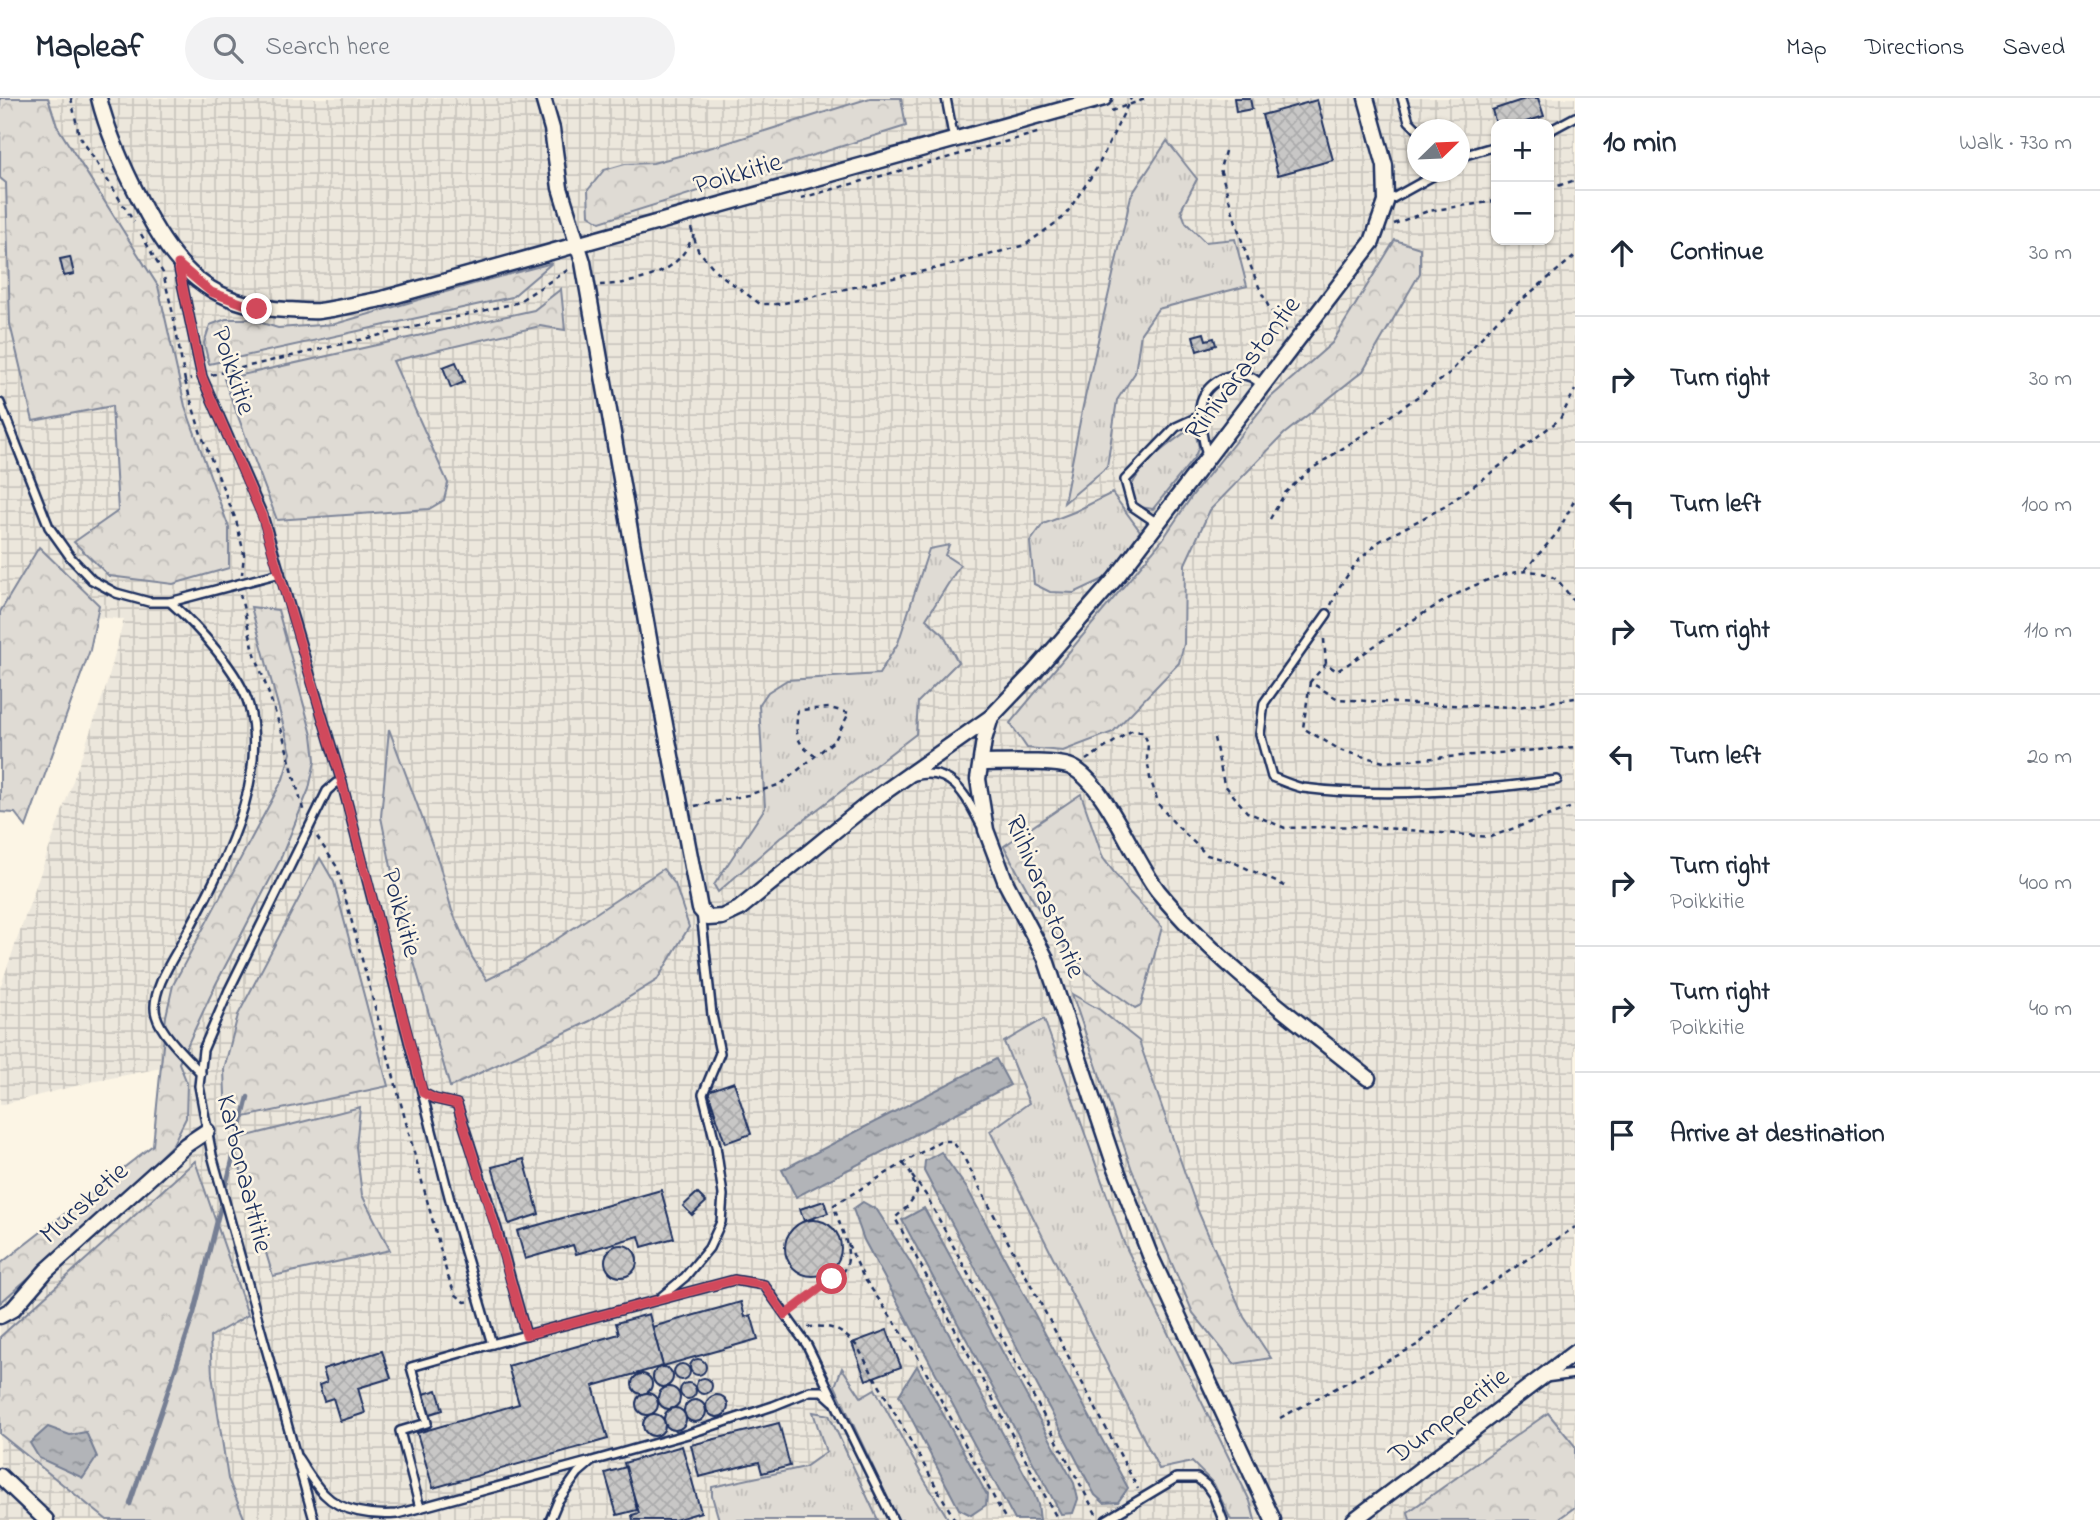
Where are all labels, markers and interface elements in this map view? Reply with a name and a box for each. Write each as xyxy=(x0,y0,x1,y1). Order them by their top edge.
search box xyxy=(185,17,675,80)
text: Mapleaf xyxy=(35,24,143,72)
icon: search xyxy=(209,29,247,67)
text: Search here xyxy=(265,29,390,67)
text: Map xyxy=(1786,31,1827,66)
text: Directions xyxy=(1865,31,1964,66)
text: Saved xyxy=(2002,31,2065,66)
north arrow xyxy=(1407,119,1470,182)
map controls xyxy=(1491,119,1554,245)
button: + xyxy=(1491,119,1554,182)
text: 10 min xyxy=(1603,122,1676,166)
text: Walk · 730 m xyxy=(1959,127,2072,160)
street label: Poikkitie xyxy=(689,143,788,207)
button: − xyxy=(1491,182,1554,245)
icon: ahead xyxy=(1603,234,1641,272)
text: Continue xyxy=(1670,234,1763,272)
text: 30 m xyxy=(2029,237,2072,270)
street label: Riihivarastontie xyxy=(1176,287,1313,450)
route end xyxy=(241,293,272,324)
street label: Poikkitie xyxy=(198,322,266,421)
icon: right xyxy=(1603,360,1641,398)
text: Turn right xyxy=(1670,360,1770,398)
text: 30 m xyxy=(2029,363,2072,396)
icon: left xyxy=(1603,486,1641,524)
text: Turn left xyxy=(1670,486,1761,524)
text: 100 m xyxy=(2021,489,2072,522)
icon: right xyxy=(1603,612,1641,650)
text: Turn right xyxy=(1670,612,1770,650)
text: 110 m xyxy=(2024,615,2072,648)
icon: left xyxy=(1603,738,1641,776)
text: Turn left xyxy=(1670,738,1761,776)
text: 20 m xyxy=(2027,741,2072,774)
street label: Riihivarastontie xyxy=(993,809,1096,985)
text: Turn right xyxy=(1670,848,1770,886)
street label: Poikkitie xyxy=(368,864,432,963)
icon: right xyxy=(1603,864,1641,902)
text: 400 m xyxy=(2019,867,2072,900)
text: Poikkitie xyxy=(1670,886,1745,919)
text: Turn right xyxy=(1670,974,1770,1012)
icon: right xyxy=(1603,990,1641,1028)
text: 40 m xyxy=(2029,993,2072,1026)
text: Poikkitie xyxy=(1670,1012,1745,1045)
street label: Karbonaattitie xyxy=(204,1091,283,1258)
icon: arrive xyxy=(1603,1116,1641,1154)
text: Arrive at destination xyxy=(1670,1116,1885,1154)
street label: Mursketie xyxy=(31,1152,139,1255)
route start xyxy=(816,1263,847,1294)
street label: Dumpperitie xyxy=(1380,1358,1519,1477)

